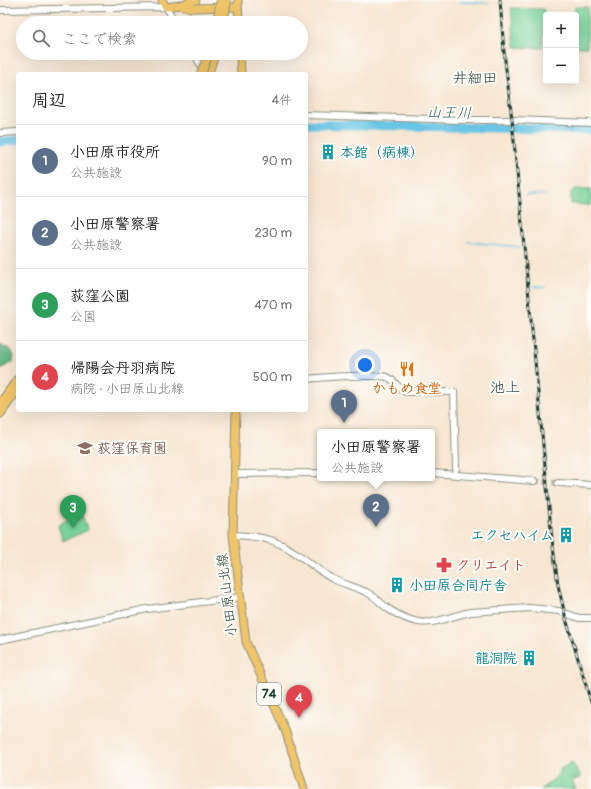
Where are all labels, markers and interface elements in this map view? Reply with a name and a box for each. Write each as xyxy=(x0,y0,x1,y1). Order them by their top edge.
map controls xyxy=(543,12,579,84)
button: + xyxy=(543,12,579,48)
search box xyxy=(16,16,308,60)
icon: search xyxy=(30,27,52,49)
text: ここで検索 xyxy=(62,30,137,49)
button: − xyxy=(543,48,579,84)
district label: 井細田 xyxy=(452,69,498,88)
text: 周辺 xyxy=(32,90,66,111)
text: 4件 xyxy=(271,92,292,108)
water label: 山王川 xyxy=(426,103,472,123)
text: 小田原市役所 xyxy=(70,143,160,162)
building icon: 本館（病棟） xyxy=(319,143,337,161)
place label: 本館（病棟） xyxy=(340,144,424,161)
text: 1 xyxy=(42,153,48,169)
text: 90 m xyxy=(262,153,292,169)
text: 公共施設 xyxy=(70,165,122,181)
text: 小田原警察署 xyxy=(70,215,160,234)
text: 2 xyxy=(41,225,49,241)
text: 230 m xyxy=(255,225,292,241)
text: 公共施設 xyxy=(70,237,122,253)
text: 荻窪公園 xyxy=(70,287,130,306)
text: 3 xyxy=(41,297,49,313)
text: 470 m xyxy=(254,297,292,313)
text: 公園 xyxy=(70,309,96,325)
your location xyxy=(355,355,375,375)
text: 帰陽会丹羽病院 xyxy=(70,359,175,378)
restaurant icon: かもめ食堂 xyxy=(398,360,416,378)
text: 4 xyxy=(41,369,49,385)
text: 500 m xyxy=(253,369,292,385)
district label: 池上 xyxy=(490,378,520,397)
place label: かもめ食堂 xyxy=(372,380,442,397)
text: 病院 · 小田原山北線 xyxy=(70,381,184,397)
pin: 1 xyxy=(331,390,357,423)
popup xyxy=(317,429,435,481)
text: 小田原警察署 xyxy=(331,438,421,457)
school or university icon: 荻窪保育園 xyxy=(76,439,94,457)
place label: 荻窪保育園 xyxy=(97,440,167,457)
text: 公共施設 xyxy=(331,460,383,476)
pin: 2 xyxy=(363,494,389,527)
pin: 3 xyxy=(60,495,86,528)
building icon: エクセハイム xyxy=(557,526,575,544)
place label: エクセハイム xyxy=(471,527,554,544)
street label: 小田原山北線 xyxy=(213,552,241,638)
pharmacy icon: クリエイト xyxy=(435,556,453,574)
place label: クリエイト xyxy=(456,557,526,574)
building icon: 小田原合同庁舎 xyxy=(388,576,406,594)
place label: 小田原合同庁舎 xyxy=(409,577,507,594)
building icon: 龍洞院 xyxy=(520,649,538,667)
place label: 龍洞院 xyxy=(475,650,517,667)
road number: 74 xyxy=(257,683,281,705)
pin: 4 xyxy=(286,685,312,718)

